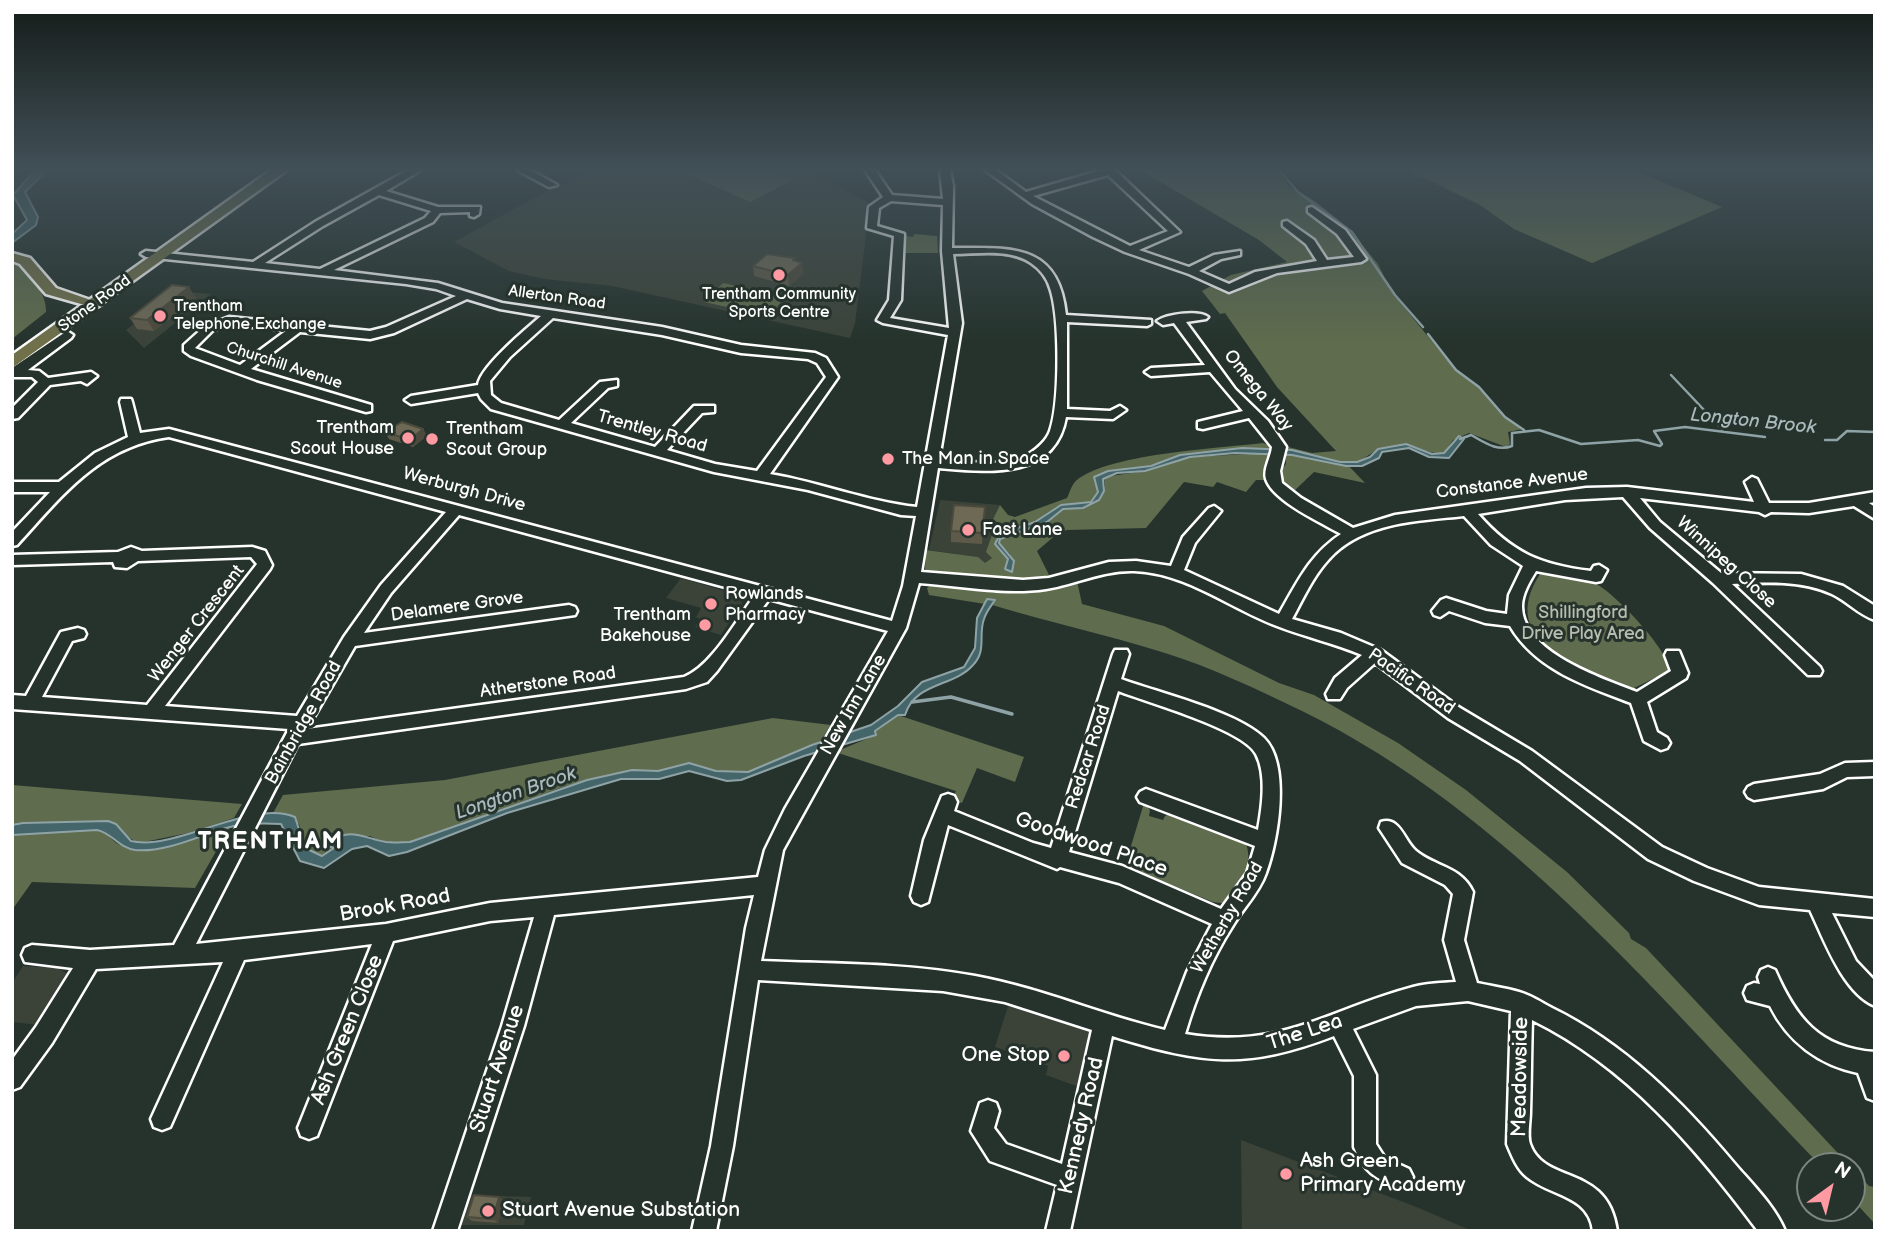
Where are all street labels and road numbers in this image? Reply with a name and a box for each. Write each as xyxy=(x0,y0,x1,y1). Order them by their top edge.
street label: Stone Road xyxy=(55,271,135,337)
street label: Allerton Road xyxy=(507,282,607,314)
street label: Churchill Avenue xyxy=(224,338,344,394)
street label: Omega Way xyxy=(1219,346,1297,436)
street label: Trentley Road xyxy=(595,406,709,458)
street label: Werburgh Drive xyxy=(400,463,528,517)
street label: Constance Avenue xyxy=(1435,464,1589,504)
street label: Winnipeg Close xyxy=(1672,512,1780,614)
street label: Wenger Crescent xyxy=(144,561,250,687)
street label: Delamere Grove xyxy=(389,587,525,627)
street label: Pacific Road xyxy=(1363,644,1459,720)
street label: New Inn Lane xyxy=(816,651,892,759)
street label: Bainbridge Road xyxy=(261,658,347,788)
street label: Atherstone Road xyxy=(479,663,617,703)
street label: Redcar Road xyxy=(1062,702,1116,812)
street label: Goodwood Place xyxy=(1011,807,1171,883)
street label: Wetherby Road xyxy=(1187,858,1269,978)
street label: Brook Road xyxy=(338,884,452,928)
street label: Ash Green Close xyxy=(306,951,390,1109)
street label: Stuart Avenue xyxy=(465,1002,531,1136)
street label: The Lea xyxy=(1264,1009,1346,1057)
street label: Meadowside xyxy=(1507,1017,1535,1137)
street label: Kennedy Road xyxy=(1054,1055,1110,1197)

